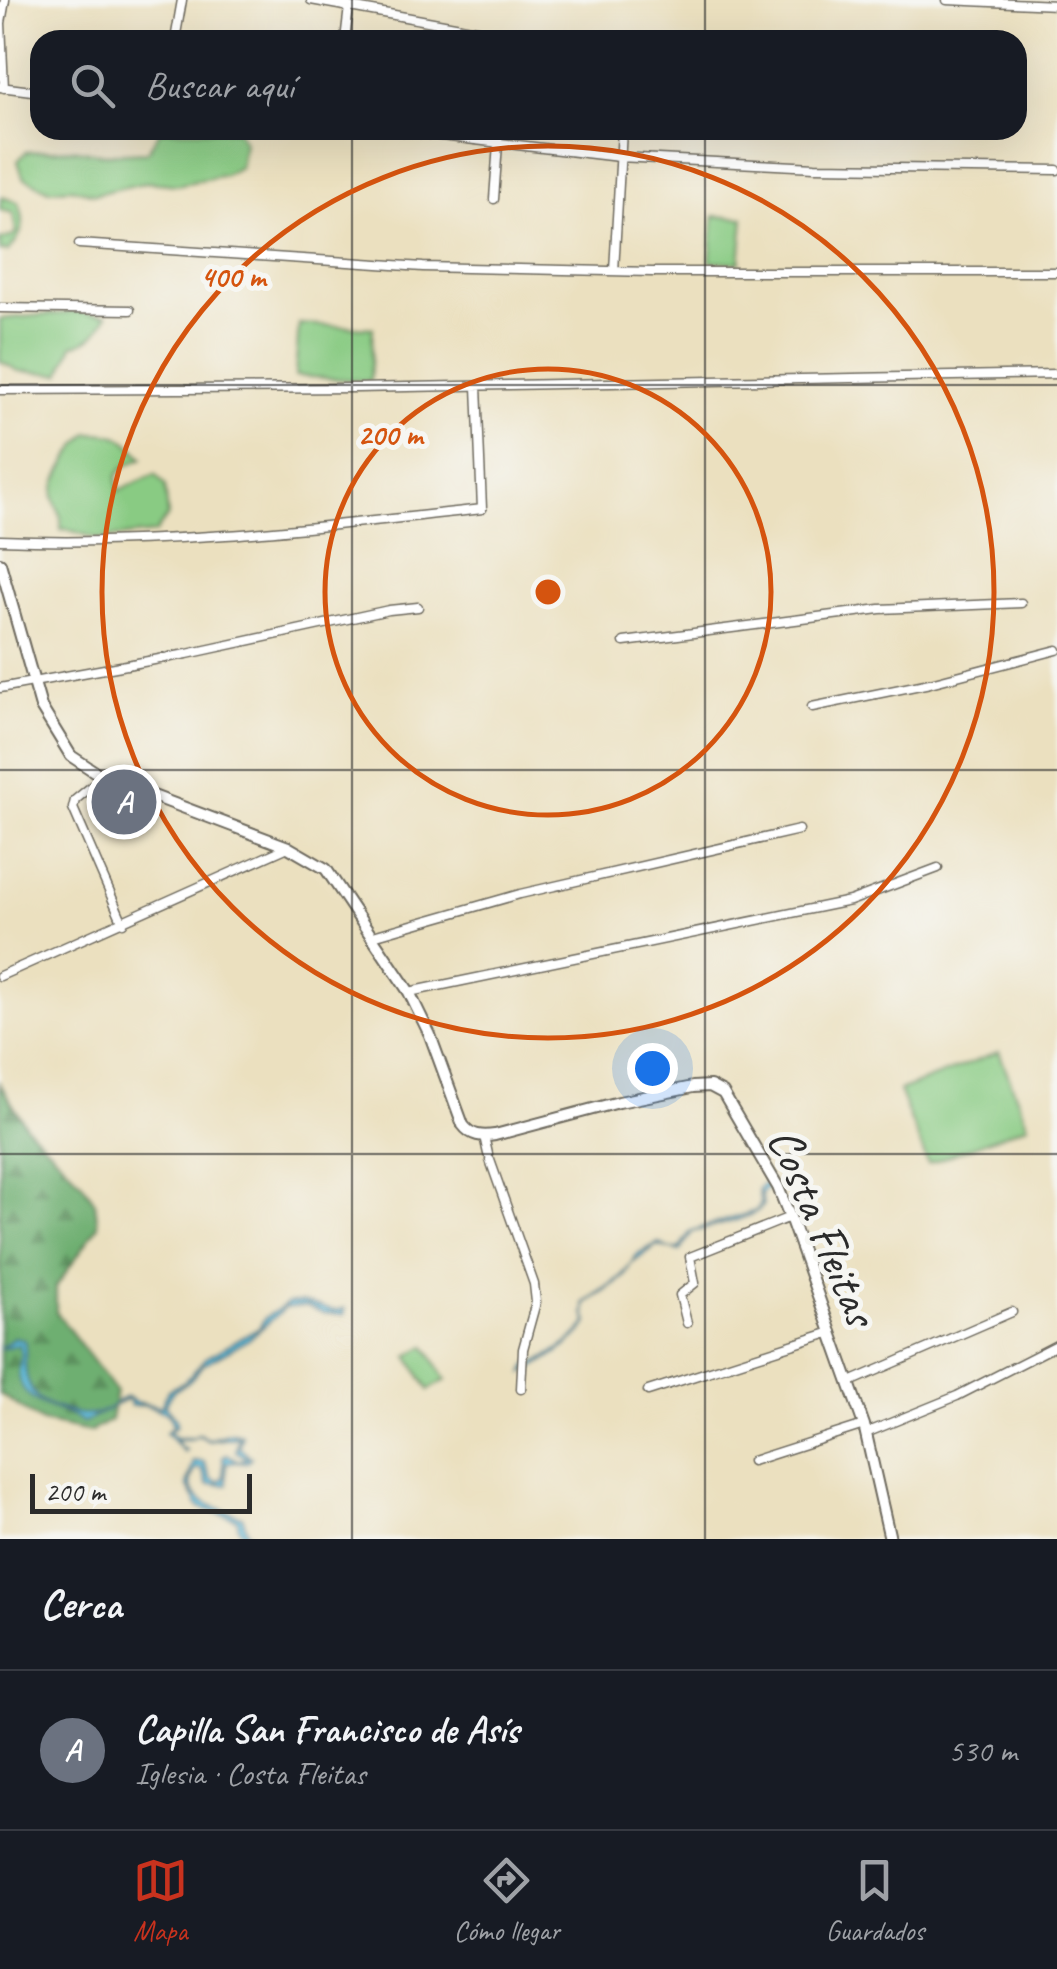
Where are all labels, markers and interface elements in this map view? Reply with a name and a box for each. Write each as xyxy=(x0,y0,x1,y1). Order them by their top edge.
search box xyxy=(30,30,1027,140)
icon: search xyxy=(65,58,120,113)
text: Buscar aquí xyxy=(145,62,294,109)
text: 400 m xyxy=(201,258,268,296)
text: 200 m xyxy=(358,416,425,454)
centre of rings xyxy=(530,574,566,610)
pin: A xyxy=(92,764,156,840)
your location xyxy=(627,1043,678,1094)
street label: Costa Fleitas xyxy=(755,1118,893,1338)
scale bar xyxy=(30,1469,252,1514)
text: 200 m xyxy=(45,1474,105,1509)
text: Cerca xyxy=(40,1578,122,1631)
text: Capilla San Francisco de Asís xyxy=(135,1706,519,1753)
text: A xyxy=(64,1730,81,1771)
text: 530 m xyxy=(948,1730,1017,1771)
text: Iglesia · Costa Fleitas xyxy=(135,1753,366,1794)
tab: Mapa xyxy=(133,1853,188,1948)
tab: Cómo llegar xyxy=(454,1853,560,1948)
tab: Guardados xyxy=(826,1853,924,1948)

